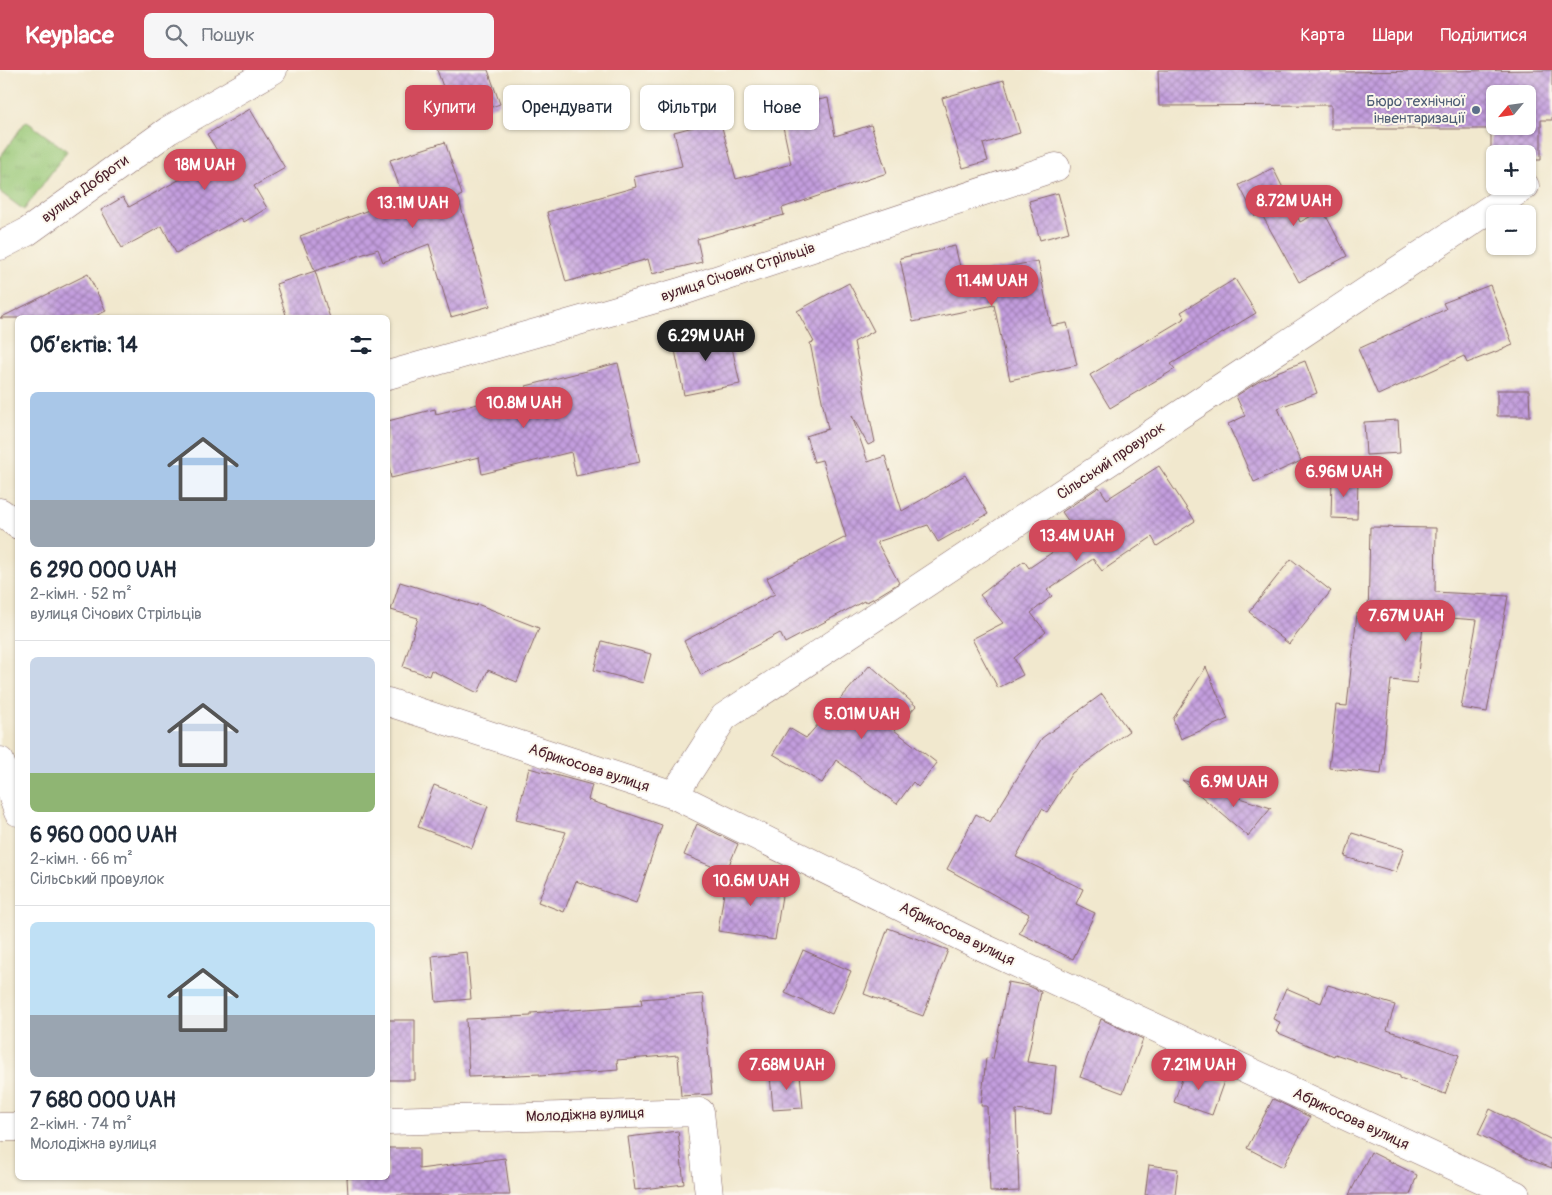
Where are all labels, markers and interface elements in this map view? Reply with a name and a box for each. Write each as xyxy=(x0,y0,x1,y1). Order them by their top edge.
search box xyxy=(144,13,494,58)
text: Keyplace xyxy=(25,21,114,50)
icon: search xyxy=(162,21,190,49)
text: Пошук xyxy=(202,23,255,47)
text: Карта xyxy=(1300,24,1345,47)
text: Шари xyxy=(1373,24,1412,47)
text: Поділитися xyxy=(1440,24,1527,47)
chip: Купити xyxy=(405,85,493,130)
chip: Орендувати xyxy=(503,85,630,130)
chip: Фільтри xyxy=(640,85,734,130)
chip: Нове xyxy=(744,85,819,130)
north arrow xyxy=(1486,85,1536,135)
map controls xyxy=(1486,85,1536,255)
place label: Бюро технічної інвентаризації xyxy=(1366,92,1466,128)
marker: Бюро технічної інвентаризації xyxy=(1470,104,1482,116)
button: + xyxy=(1486,145,1536,195)
pin: 18M UAH xyxy=(159,148,251,191)
street label: вулиця Доброти xyxy=(38,151,133,227)
text: 18M UAH xyxy=(175,155,235,175)
pin: 8.72M UAH xyxy=(1237,184,1351,227)
pin: 13.1M UAH xyxy=(356,186,470,229)
text: 8.72M UAH xyxy=(1256,191,1332,211)
text: 13.1M UAH xyxy=(377,193,449,213)
button: − xyxy=(1486,205,1536,255)
street label: вулиця Січових Стрільців xyxy=(658,238,818,306)
pin: 11.4M UAH xyxy=(935,264,1049,307)
text: 11.4M UAH xyxy=(956,271,1028,291)
pin: 6.29M UAH xyxy=(649,320,763,362)
text: 6.29M UAH xyxy=(668,326,744,346)
icon: filters xyxy=(347,331,375,359)
text: Об’єктів: 14 xyxy=(30,332,138,359)
pin: 10.8M UAH xyxy=(467,386,581,429)
text: 10.8M UAH xyxy=(487,393,561,413)
street label: Сільський провулок xyxy=(1053,418,1169,504)
icon: home xyxy=(158,424,248,514)
pin: 6.96M UAH xyxy=(1287,456,1401,498)
text: 6.96M UAH xyxy=(1306,462,1382,482)
pin: 13.4M UAH xyxy=(1020,520,1134,562)
text: 13.4M UAH xyxy=(1040,526,1114,546)
text: 6 290 000 UAH xyxy=(30,557,177,584)
text: 2-кімн. · 52 m² xyxy=(30,584,132,604)
pin: 7.67M UAH xyxy=(1349,600,1463,642)
text: вулиця Січових Стрільців xyxy=(30,604,202,624)
text: 7.67M UAH xyxy=(1368,606,1444,626)
icon: home xyxy=(158,690,248,780)
pin: 5.01M UAH xyxy=(805,698,919,740)
text: 5.01M UAH xyxy=(824,704,900,724)
street label: Абрикосова вулиця xyxy=(526,739,652,797)
pin: 6.9M UAH xyxy=(1182,766,1286,808)
text: 6.9M UAH xyxy=(1200,772,1268,792)
text: 6 960 000 UAH xyxy=(30,822,177,849)
text: 2-кімн. · 66 m² xyxy=(30,849,133,869)
pin: 10.6M UAH xyxy=(694,864,808,907)
text: Сільський провулок xyxy=(30,869,165,889)
text: 10.6M UAH xyxy=(713,871,789,891)
street label: Абрикосова вулиця xyxy=(896,898,1018,970)
icon: home xyxy=(158,955,248,1045)
pin: 7.68M UAH xyxy=(730,1048,844,1091)
pin: 7.21M UAH xyxy=(1142,1048,1256,1091)
text: 7.68M UAH xyxy=(749,1055,825,1075)
text: 7.21M UAH xyxy=(1162,1055,1236,1075)
street label: Абрикосова вулиця xyxy=(1290,1084,1412,1154)
text: 7 680 000 UAH xyxy=(30,1087,176,1114)
street label: Молодіжна вулиця xyxy=(525,1103,645,1127)
text: 2-кімн. · 74 m² xyxy=(30,1114,132,1134)
text: Молодіжна вулиця xyxy=(30,1134,157,1154)

